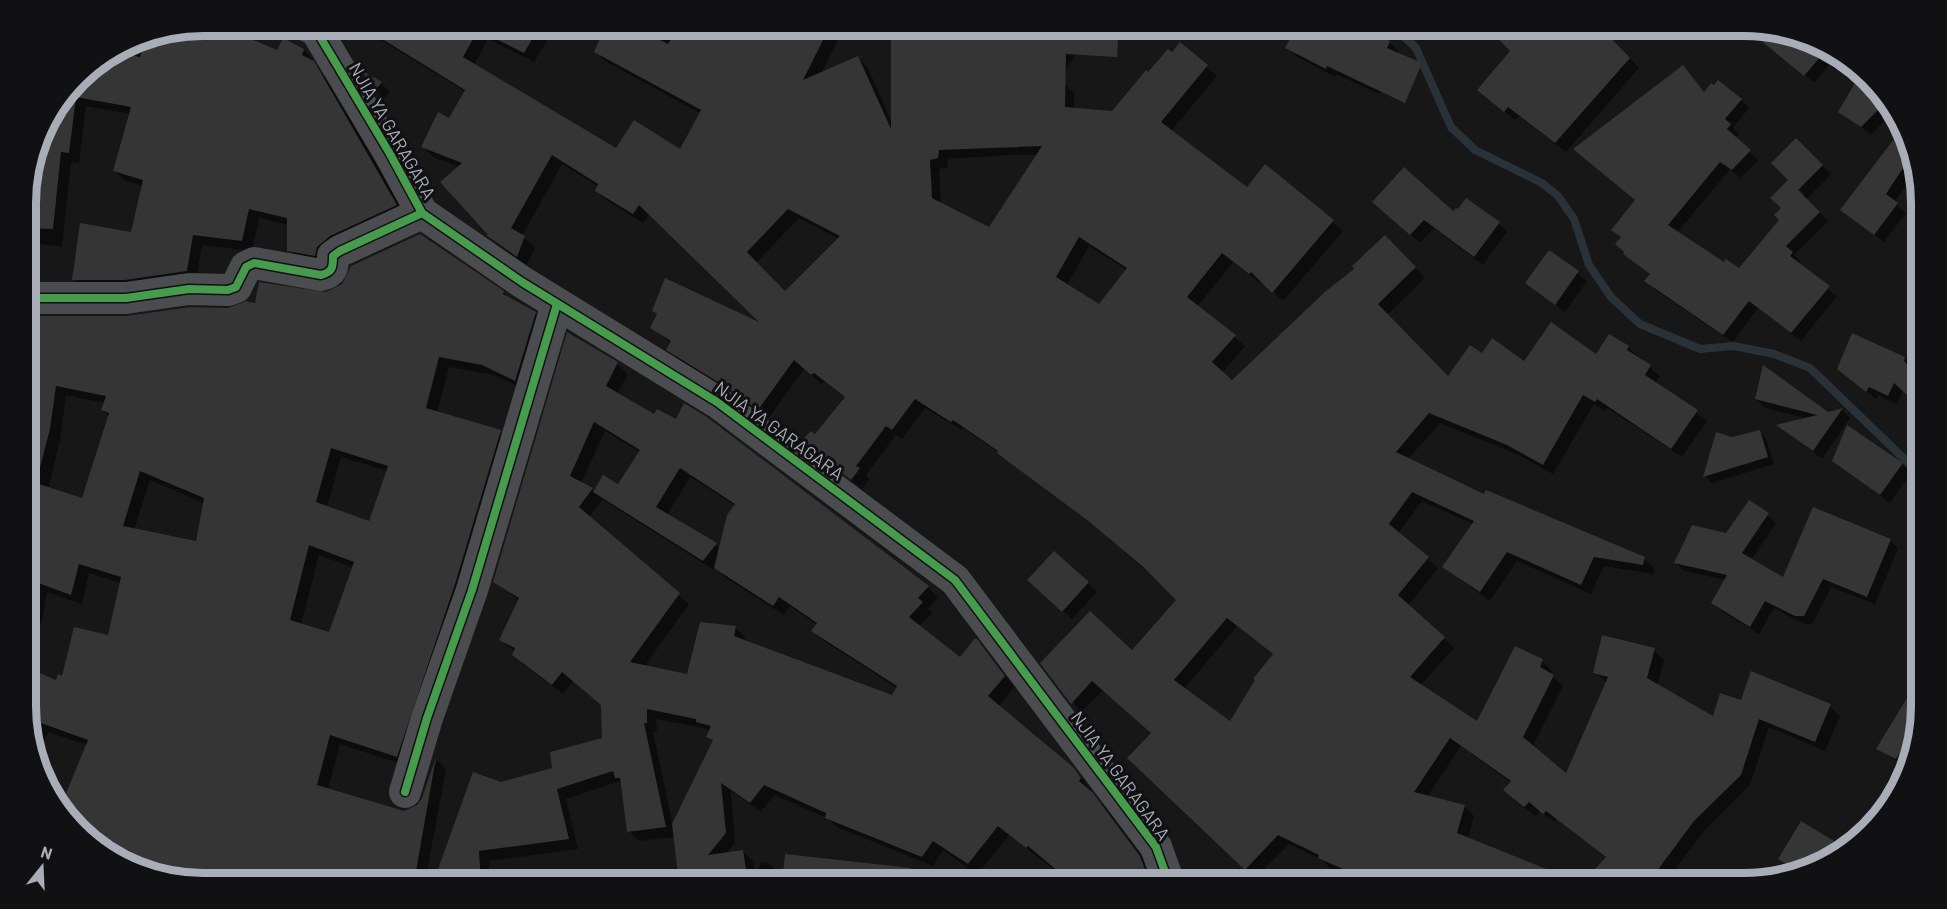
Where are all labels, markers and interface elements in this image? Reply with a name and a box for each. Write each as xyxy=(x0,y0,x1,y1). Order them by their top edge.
street label: NJIA YA GARAGARA xyxy=(345,58,441,203)
street label: NJIA YA GARAGARA xyxy=(711,376,848,484)
street label: NJIA YA GARAGARA xyxy=(1067,707,1175,844)
north arrow xyxy=(12,837,72,897)
text: N xyxy=(39,842,55,863)

